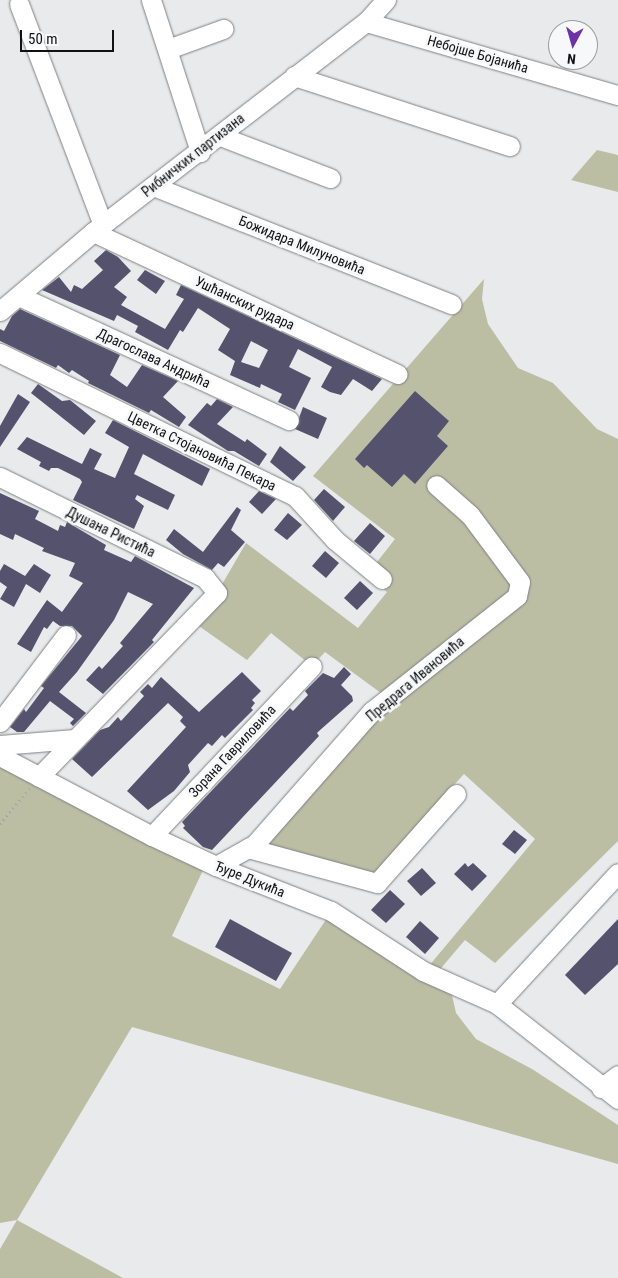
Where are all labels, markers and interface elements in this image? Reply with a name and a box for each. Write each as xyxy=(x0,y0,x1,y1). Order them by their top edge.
scale bar xyxy=(22,20,116,52)
north arrow xyxy=(548,20,598,70)
text: 50 m xyxy=(28,30,58,48)
street label: Небојше Бојанића xyxy=(426,32,530,76)
text: N xyxy=(566,51,577,67)
street label: Рибничких партизана xyxy=(138,110,248,200)
street label: Божидара Милуновића xyxy=(236,212,368,278)
street label: Ушћанских рудара xyxy=(193,273,297,333)
street label: Драгослава Андрића xyxy=(95,324,213,392)
street label: Цветка Стојановића Пекара xyxy=(125,408,279,494)
street label: Душана Ристића xyxy=(64,503,158,561)
street label: Предрага Ивановића xyxy=(363,633,467,725)
street label: Зорана Гавриловића xyxy=(185,701,279,801)
street label: Ђуре Дукића xyxy=(213,857,287,901)

